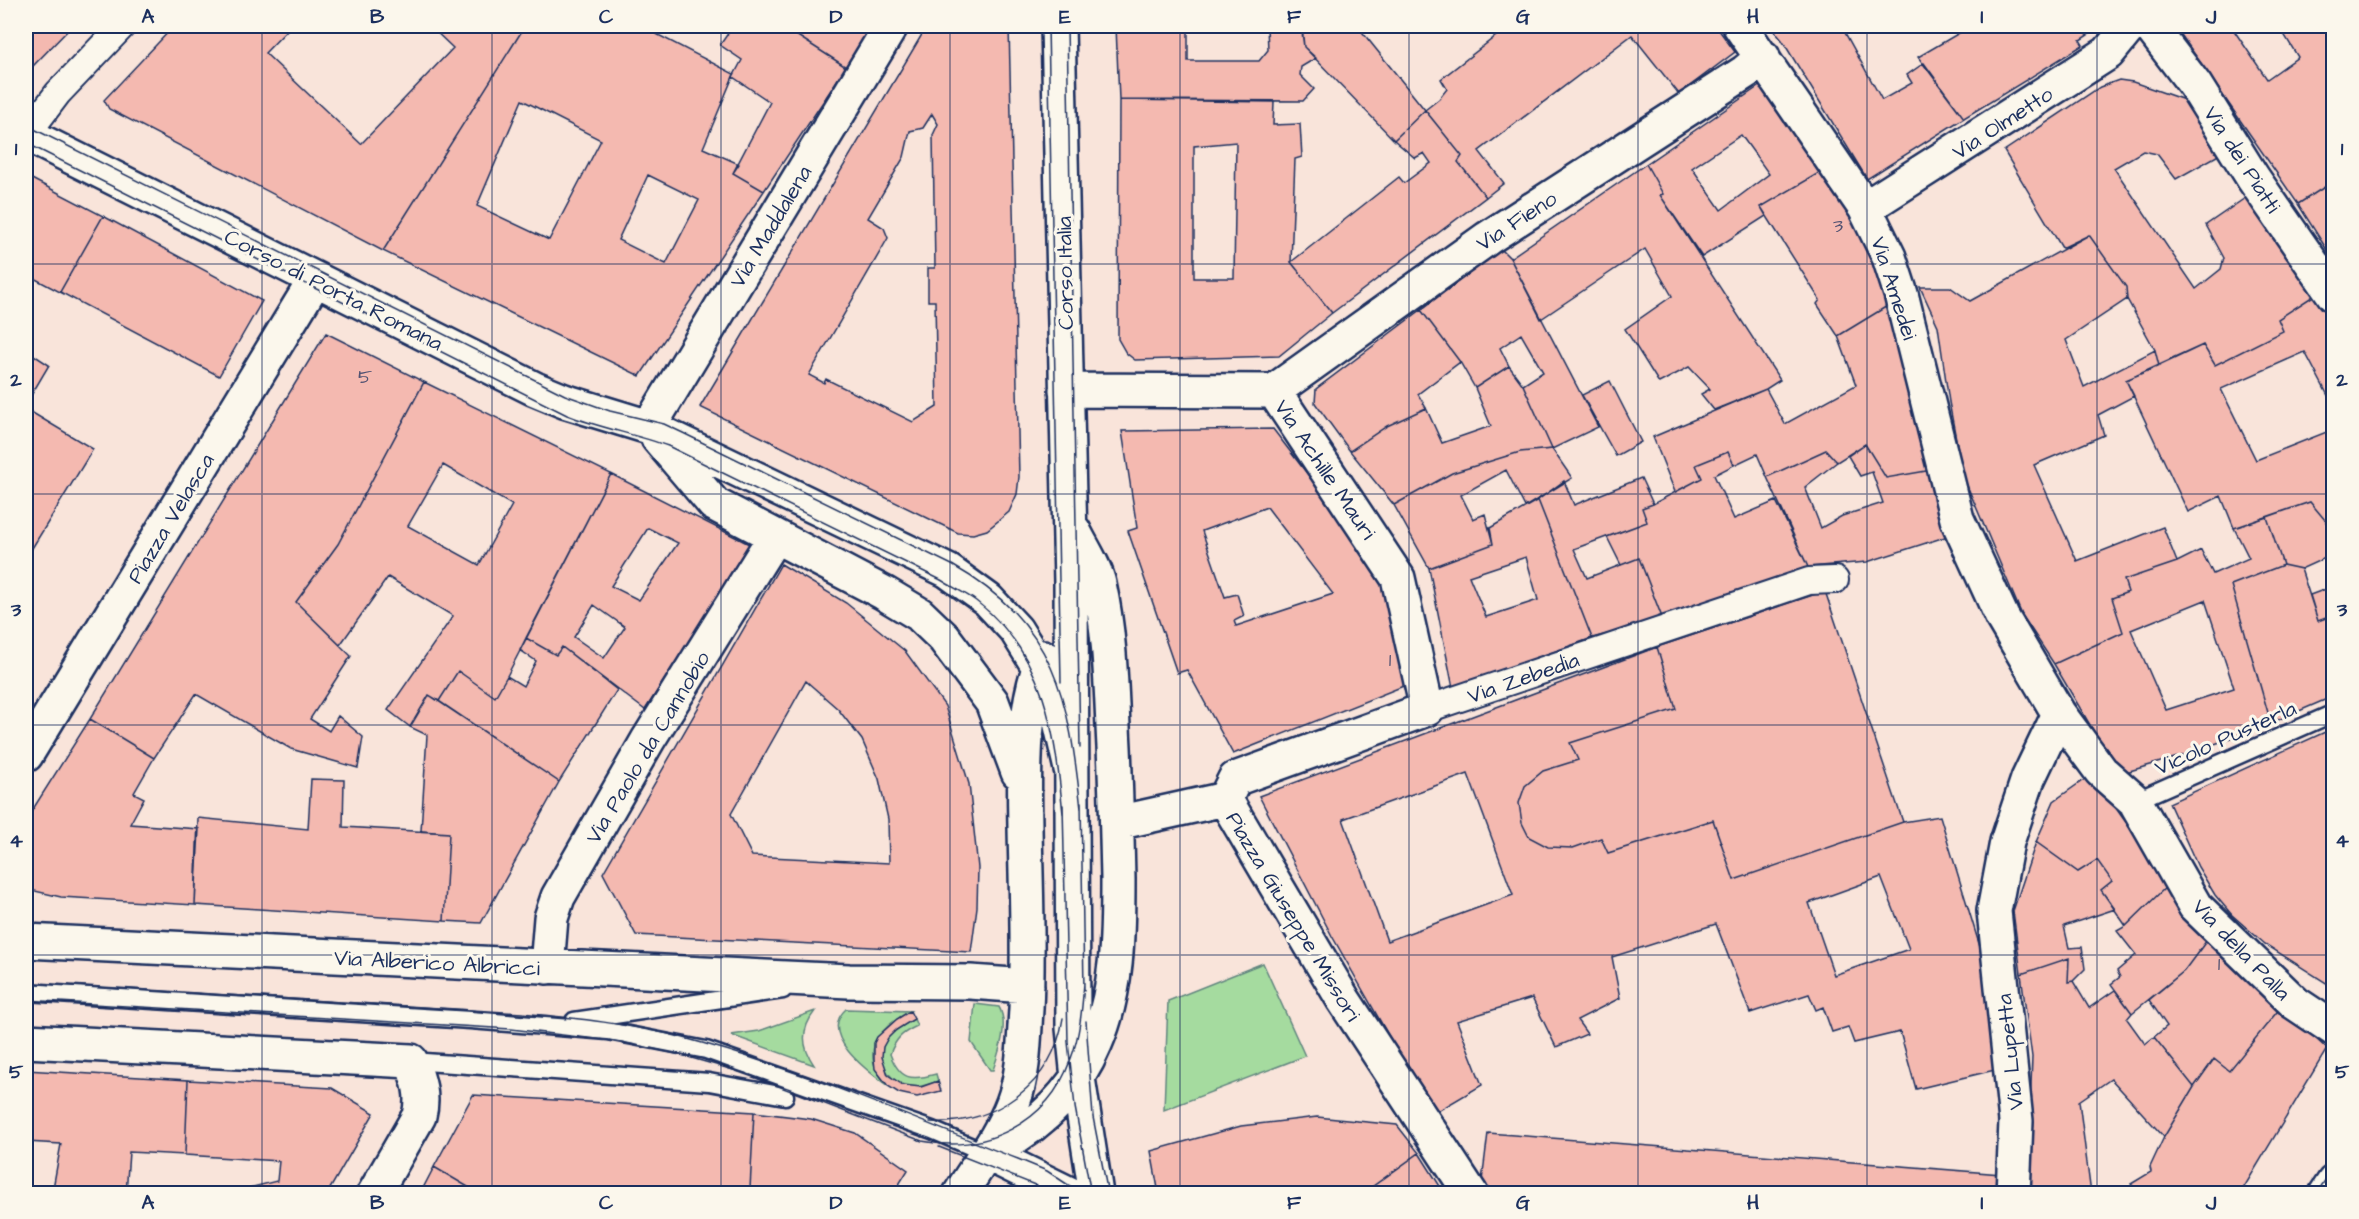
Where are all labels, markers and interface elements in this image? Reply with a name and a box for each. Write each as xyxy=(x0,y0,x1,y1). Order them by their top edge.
text: A xyxy=(142,3,155,31)
text: B xyxy=(370,3,385,31)
text: C xyxy=(599,3,614,31)
text: D xyxy=(830,3,843,31)
text: E xyxy=(1059,3,1071,31)
text: F xyxy=(1287,3,1302,31)
text: G xyxy=(1516,3,1530,31)
text: H xyxy=(1747,3,1759,31)
text: I xyxy=(1980,3,1984,31)
text: J xyxy=(2205,3,2217,31)
street label: Via Olmetto xyxy=(1946,79,2060,167)
street label: Via dei Piatti xyxy=(2195,100,2288,219)
text: 1 xyxy=(15,135,18,163)
text: 1 xyxy=(2341,135,2344,163)
street label: Via Maddalena xyxy=(723,160,820,294)
street label: Via Fieno xyxy=(1470,183,1564,259)
house number: 3 xyxy=(1833,212,1843,240)
street label: Corso Italia xyxy=(1049,216,1082,330)
street label: Corso di Porta Romana xyxy=(219,222,448,359)
street label: Via Amedei xyxy=(1862,233,1925,344)
house number: 5 xyxy=(358,363,372,391)
text: 2 xyxy=(9,366,22,394)
text: 2 xyxy=(2335,366,2348,394)
street label: Via Achille Mauri xyxy=(1266,394,1383,546)
street label: Piazza Velasca xyxy=(120,448,222,590)
text: 3 xyxy=(10,596,22,624)
text: 3 xyxy=(2336,596,2348,624)
street label: Via Paolo da Cannobio xyxy=(578,645,719,850)
street label: Via Zebedia xyxy=(1463,645,1584,712)
house number: 1 xyxy=(1389,646,1392,674)
street label: Vicolo Pusterla xyxy=(2150,693,2301,783)
street label: Piazza Giuseppe Missori xyxy=(1218,806,1368,1027)
text: 4 xyxy=(9,827,23,855)
text: 4 xyxy=(2335,827,2349,855)
street label: Via della Palla xyxy=(2184,892,2297,1008)
street label: Via Alberico Albricci xyxy=(333,943,541,984)
house number: 1 xyxy=(2218,950,2221,978)
street label: Via Lupetta xyxy=(1989,992,2032,1111)
text: 5 xyxy=(9,1058,24,1086)
text: 5 xyxy=(2335,1058,2350,1086)
text: A xyxy=(142,1189,155,1217)
text: B xyxy=(370,1189,385,1217)
text: C xyxy=(599,1189,614,1217)
text: D xyxy=(830,1189,843,1217)
text: E xyxy=(1059,1189,1071,1217)
text: F xyxy=(1287,1189,1302,1217)
text: G xyxy=(1516,1189,1530,1217)
text: H xyxy=(1747,1189,1759,1217)
text: I xyxy=(1980,1189,1984,1217)
text: J xyxy=(2205,1189,2217,1217)

